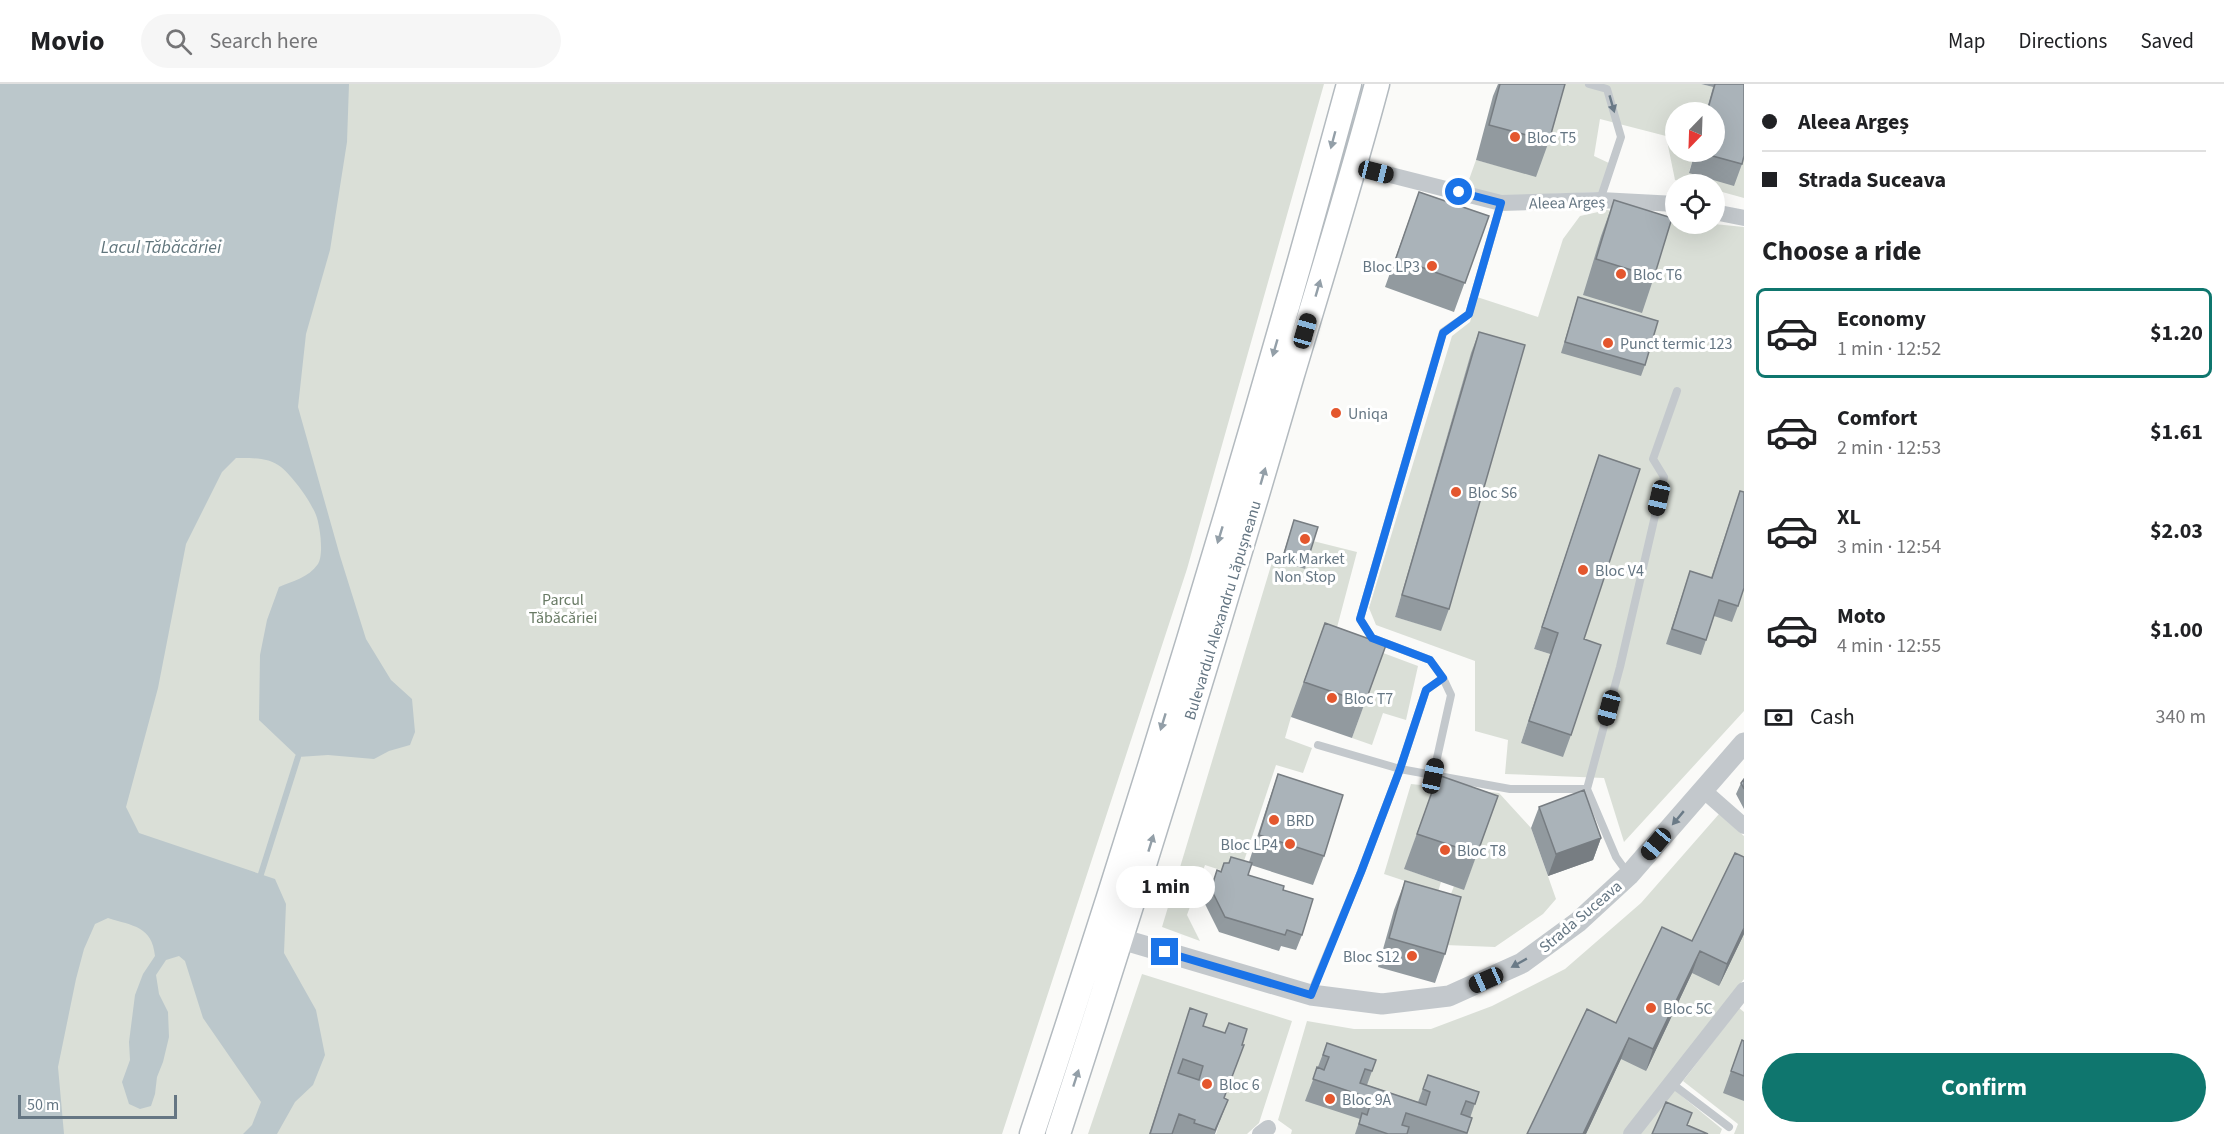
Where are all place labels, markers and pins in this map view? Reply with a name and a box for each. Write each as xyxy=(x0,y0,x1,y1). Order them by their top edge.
place label: Bloc T5 xyxy=(1527,127,1576,149)
marker: Bloc T5 xyxy=(1508,130,1522,144)
place label: Bloc LP3 xyxy=(1363,256,1420,278)
marker: Bloc LP3 xyxy=(1425,259,1439,273)
place label: Bloc T6 xyxy=(1633,264,1682,286)
marker: Bloc T6 xyxy=(1614,267,1628,281)
place label: Punct termic 123 xyxy=(1620,333,1733,355)
marker: Punct termic 123 xyxy=(1601,336,1615,350)
place label: Uniqa xyxy=(1348,403,1388,425)
marker: Uniqa xyxy=(1329,406,1343,420)
place label: Bloc S6 xyxy=(1468,482,1517,504)
marker: Bloc S6 xyxy=(1449,485,1463,499)
marker: Park Market Non Stop xyxy=(1298,532,1312,546)
place label: Park Market Non Stop xyxy=(1265,548,1345,588)
place label: Bloc V4 xyxy=(1595,560,1644,582)
marker: Bloc V4 xyxy=(1576,563,1590,577)
place label: Bloc T7 xyxy=(1344,688,1393,710)
marker: Bloc T7 xyxy=(1325,691,1339,705)
place label: BRD xyxy=(1286,810,1315,832)
marker: BRD xyxy=(1267,813,1281,827)
place label: Bloc LP4 xyxy=(1221,834,1278,856)
marker: Bloc LP4 xyxy=(1283,837,1297,851)
place label: Bloc T8 xyxy=(1457,840,1506,862)
marker: Bloc T8 xyxy=(1438,843,1452,857)
place label: Bloc S12 xyxy=(1343,946,1400,968)
marker: Bloc S12 xyxy=(1405,949,1419,963)
place label: Bloc 5C xyxy=(1663,998,1713,1020)
marker: Bloc 5C xyxy=(1644,1001,1658,1015)
place label: Bloc 6 xyxy=(1219,1074,1260,1096)
marker: Bloc 6 xyxy=(1200,1077,1214,1091)
place label: Bloc 9A xyxy=(1342,1089,1392,1111)
marker: Bloc 9A xyxy=(1323,1092,1337,1106)

